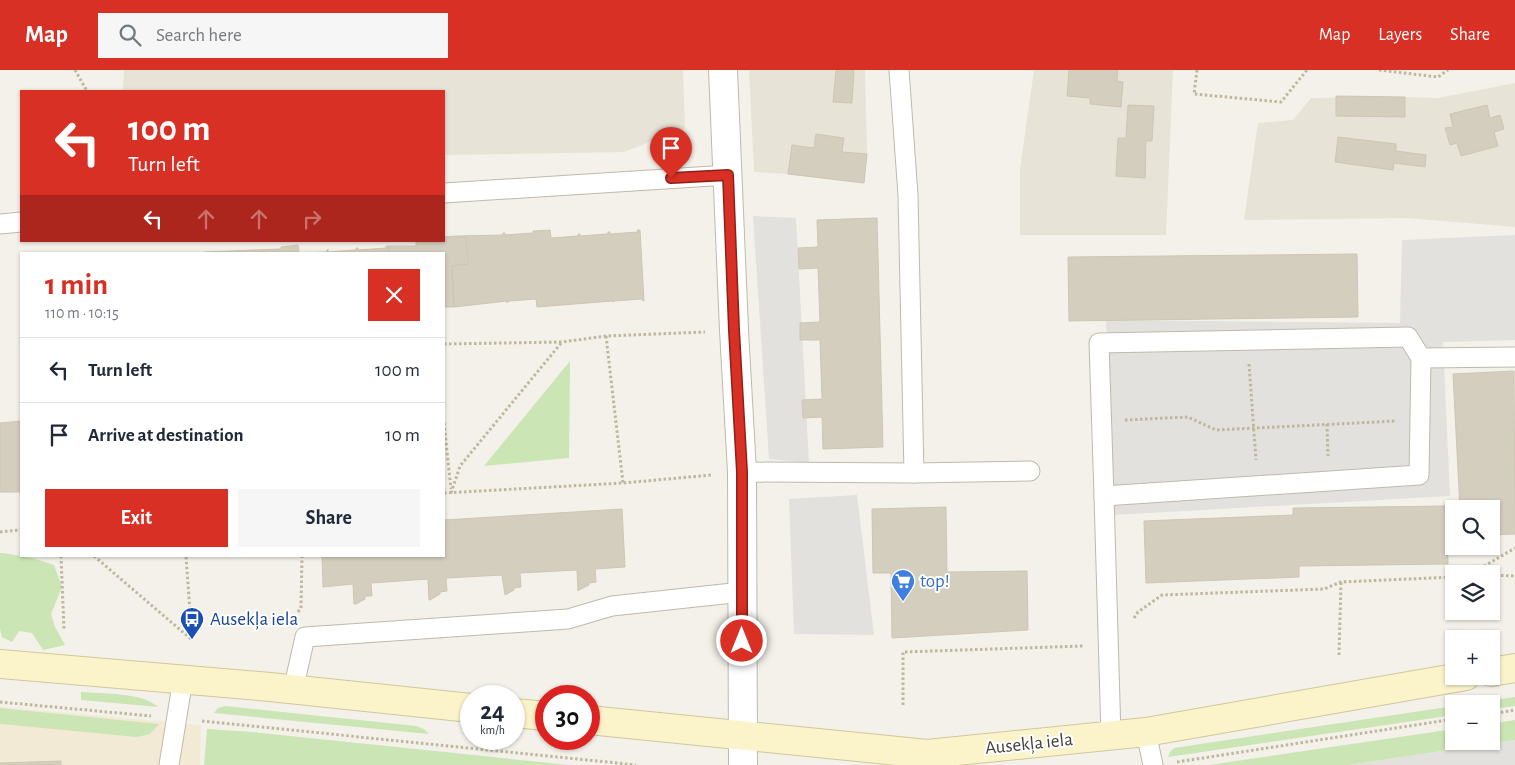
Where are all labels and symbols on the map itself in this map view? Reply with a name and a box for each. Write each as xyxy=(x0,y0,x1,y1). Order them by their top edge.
pin xyxy=(650,127,692,178)
supermarket icon: top! xyxy=(890,568,916,602)
place label: top! xyxy=(920,572,950,591)
bus stop icon: Ausekļa iela xyxy=(179,606,205,640)
place label: Ausekļa iela xyxy=(210,610,298,630)
position arrow xyxy=(715,614,767,666)
speed limit sign: 30 xyxy=(535,685,600,750)
street label: Ausekļa iela xyxy=(984,730,1074,759)

